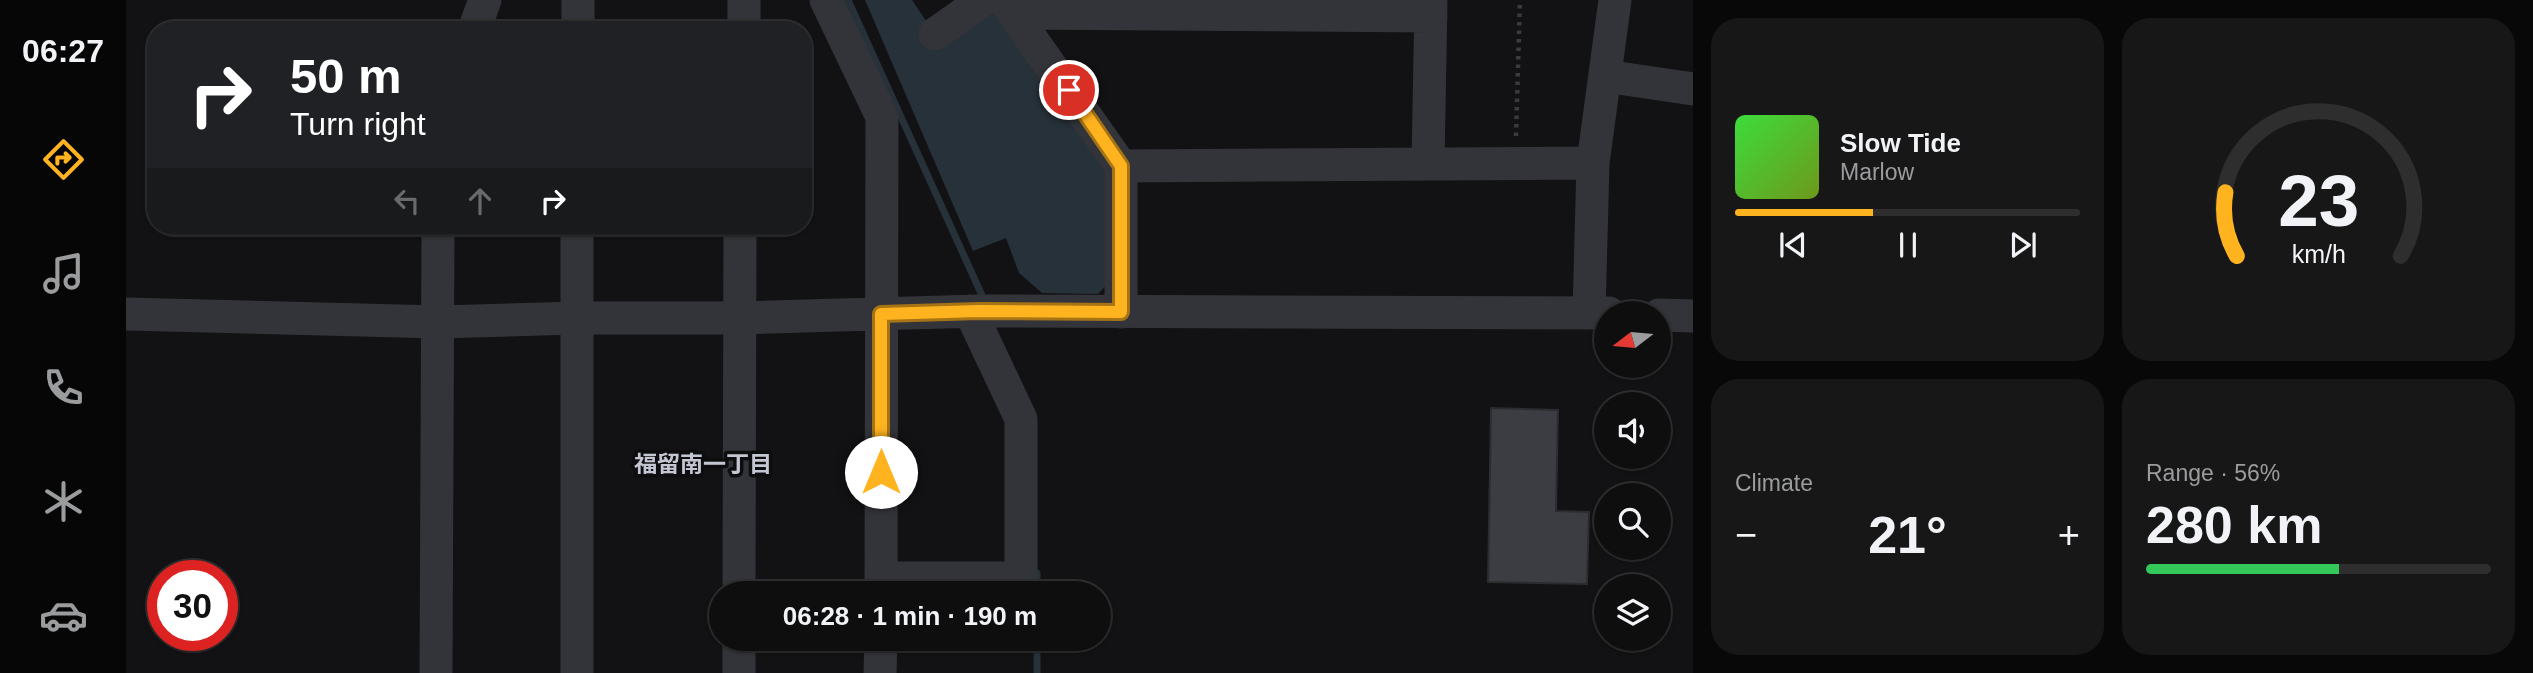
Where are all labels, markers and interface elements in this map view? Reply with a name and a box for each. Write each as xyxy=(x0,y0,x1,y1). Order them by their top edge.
text: 06:27 xyxy=(22,33,104,69)
icon: right xyxy=(175,49,266,140)
text: 50 m xyxy=(290,49,402,103)
pin xyxy=(1039,60,1099,120)
icon: arrive xyxy=(1050,71,1088,109)
text: Turn right xyxy=(290,106,426,142)
text: Slow Tide xyxy=(1840,128,1961,158)
icon: directions xyxy=(39,135,88,184)
text: Marlow xyxy=(1840,159,1914,185)
text: 23 xyxy=(2278,160,2359,241)
icon: left xyxy=(388,182,426,220)
icon: ahead xyxy=(461,182,499,220)
icon: right xyxy=(534,182,572,220)
icon: previous xyxy=(1774,226,1812,264)
icon: pause xyxy=(1889,226,1927,264)
icon: next xyxy=(2004,226,2042,264)
text: km/h xyxy=(2291,240,2346,268)
icon: music xyxy=(39,249,88,298)
north arrow xyxy=(1594,301,1671,378)
map controls xyxy=(1594,301,1671,651)
icon: phone xyxy=(39,363,88,412)
button: sound xyxy=(1594,392,1671,469)
position arrow xyxy=(844,435,918,509)
district label: 福留南一丁目 xyxy=(634,451,772,477)
text: Range · 56% xyxy=(2146,460,2280,486)
text: Climate xyxy=(1735,470,1813,496)
icon: climate xyxy=(39,477,88,526)
button: search xyxy=(1594,483,1671,560)
text: 280 km xyxy=(2146,496,2322,554)
text: 21° xyxy=(1868,506,1947,564)
text: − xyxy=(1735,514,1757,556)
text: + xyxy=(2058,514,2080,556)
speed limit sign: 30 xyxy=(147,560,238,651)
button: layers xyxy=(1594,574,1671,651)
icon: car xyxy=(39,591,88,640)
text: 06:28 · 1 min · 190 m xyxy=(783,601,1037,631)

